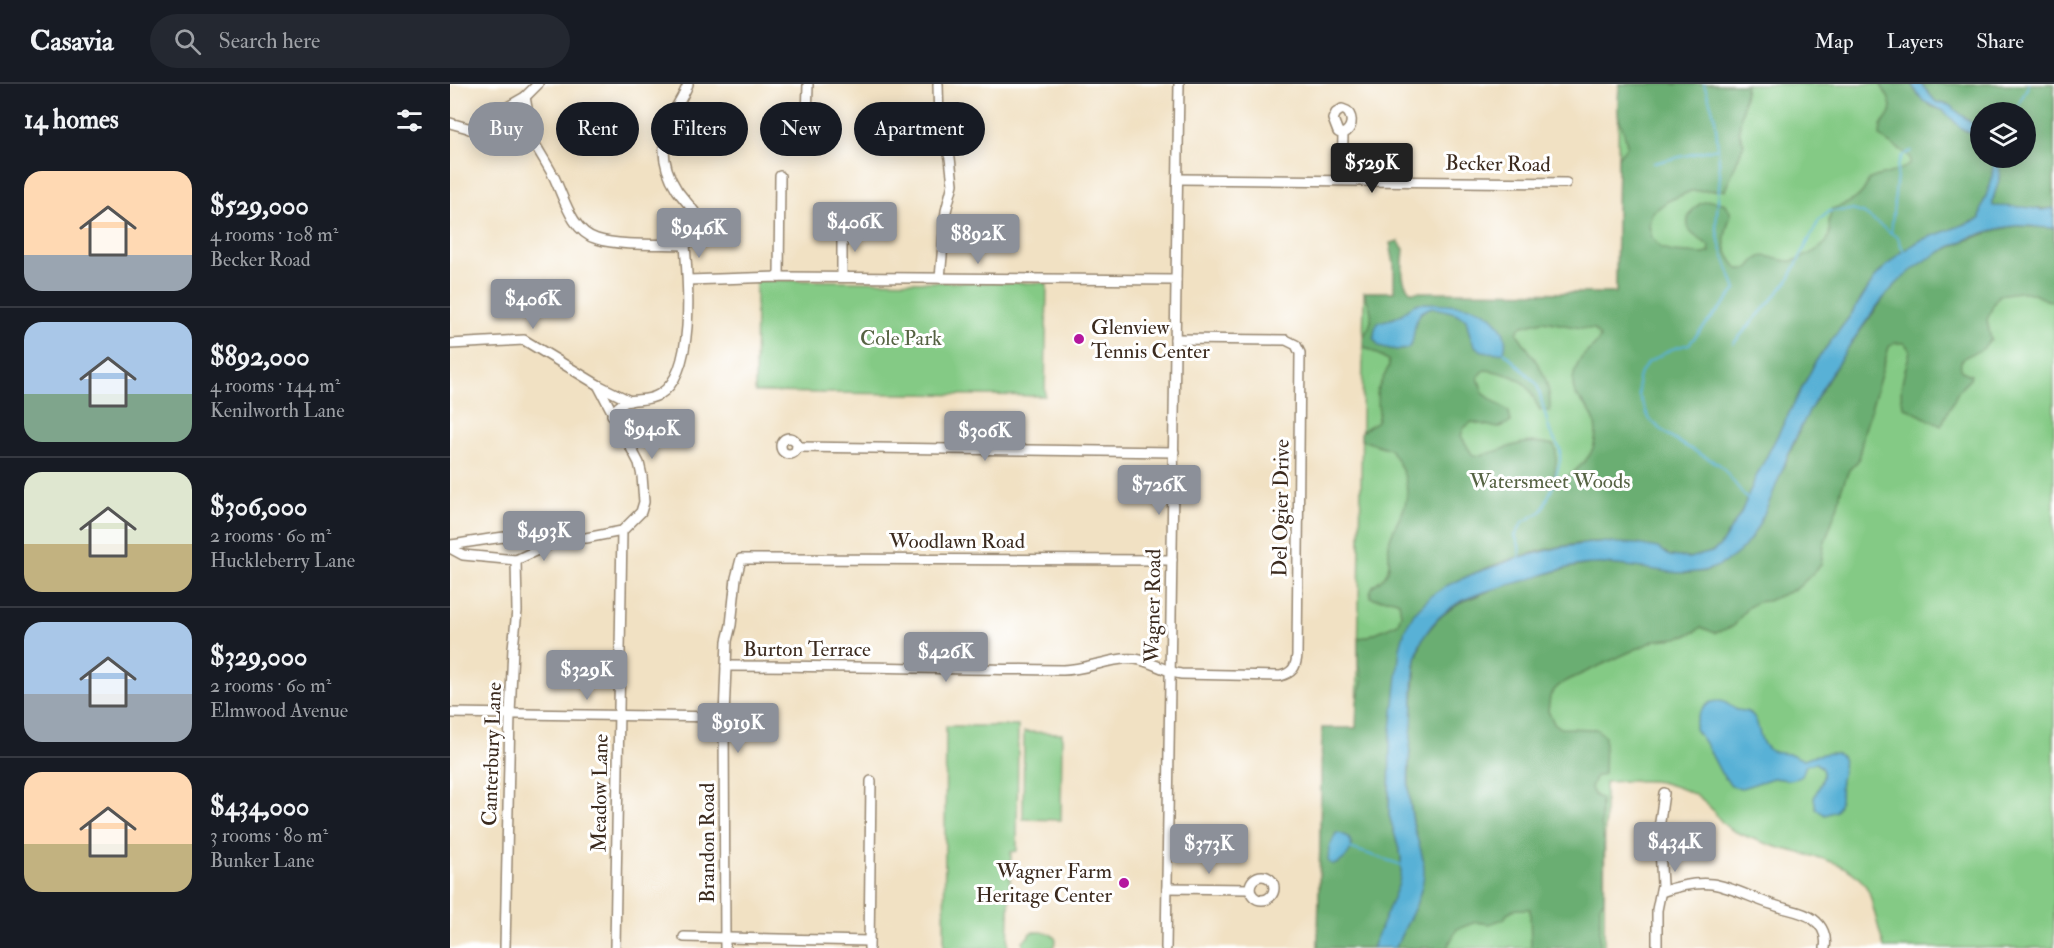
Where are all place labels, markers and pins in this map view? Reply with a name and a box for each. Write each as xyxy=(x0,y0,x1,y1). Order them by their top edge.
pin: $529K xyxy=(1330,143,1414,194)
pin: $406K xyxy=(813,202,897,253)
pin: $946K xyxy=(657,208,741,259)
pin: $892K xyxy=(936,214,1020,265)
pin: $406K xyxy=(491,279,575,330)
place label: Glenview Tennis Center xyxy=(1091,314,1210,365)
marker: Glenview Tennis Center xyxy=(1072,332,1086,346)
pin: $940K xyxy=(610,409,694,460)
pin: $306K xyxy=(943,411,1027,462)
pin: $726K xyxy=(1117,465,1201,516)
pin: $493K xyxy=(502,511,586,562)
pin: $426K xyxy=(904,632,988,683)
pin: $329K xyxy=(545,650,629,701)
pin: $919K xyxy=(696,703,780,754)
pin: $434K xyxy=(1633,822,1717,873)
pin: $373K xyxy=(1167,824,1251,875)
place label: Wagner Farm Heritage Center xyxy=(976,858,1112,909)
marker: Wagner Farm Heritage Center xyxy=(1117,876,1131,890)

